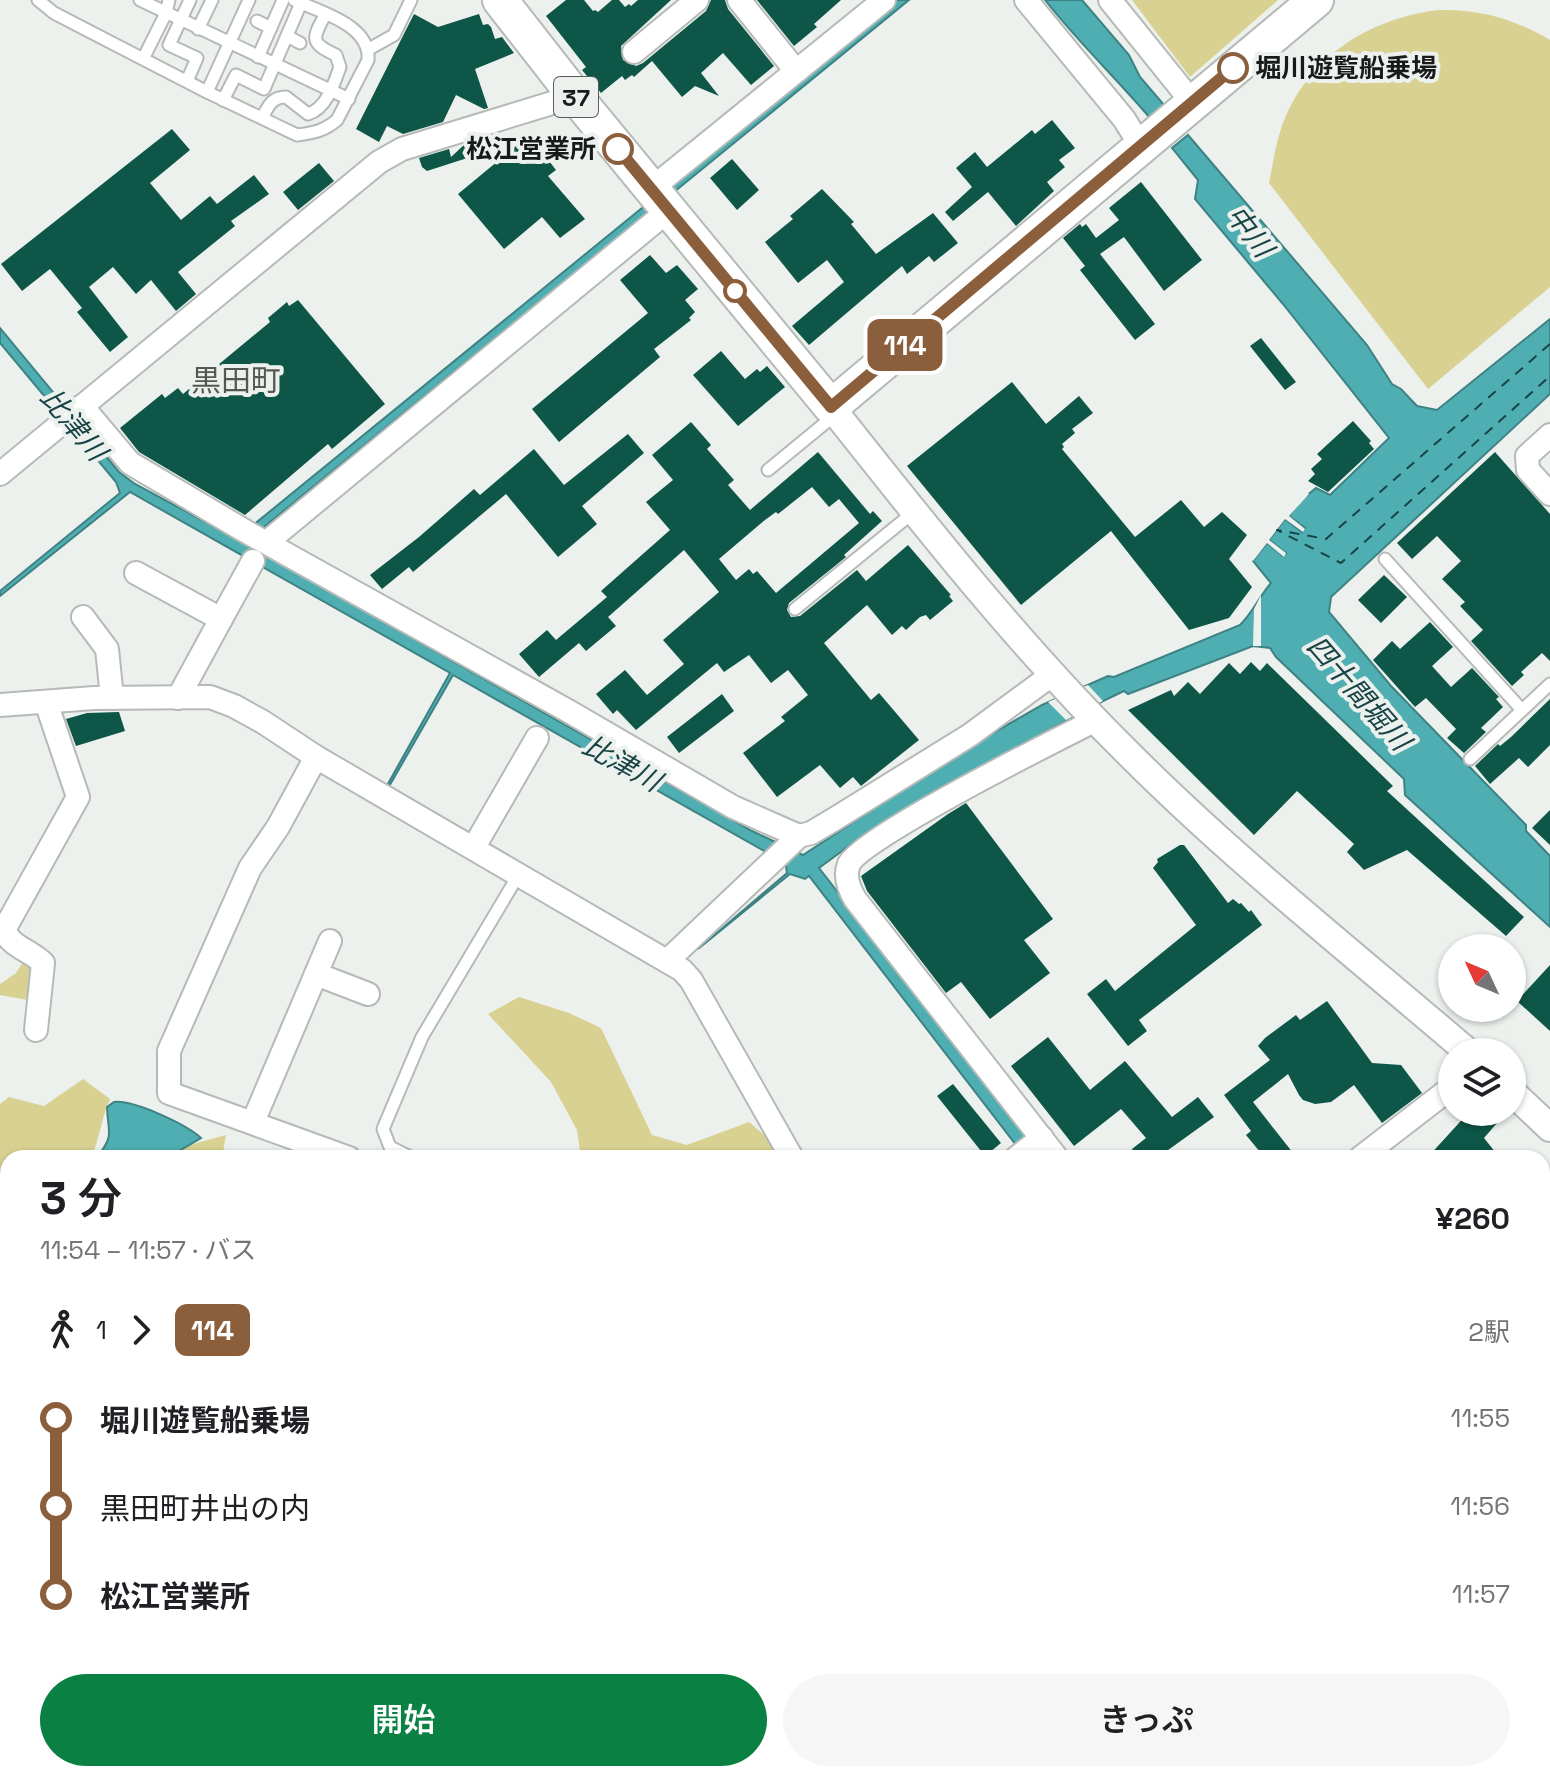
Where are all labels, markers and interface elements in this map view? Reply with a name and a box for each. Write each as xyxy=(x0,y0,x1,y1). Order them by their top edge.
place label: 堀川遊覧船乗場 xyxy=(1255,51,1437,85)
marker: 堀川遊覧船乗場 xyxy=(1218,53,1248,83)
road number: 37 xyxy=(554,77,598,117)
place label: 松江営業所 xyxy=(466,132,596,166)
marker: 松江営業所 xyxy=(603,134,633,164)
water label: 中川 xyxy=(1219,198,1283,267)
unlabelled marker xyxy=(724,280,746,302)
line badge: 114 xyxy=(859,319,951,371)
text: 114 xyxy=(883,327,927,363)
district label: 黒田町 xyxy=(191,361,281,400)
water label: 比津川 xyxy=(33,380,117,470)
water label: 四十間堀川 xyxy=(1299,628,1420,760)
water label: 比津川 xyxy=(577,727,670,801)
north arrow xyxy=(1438,934,1526,1022)
map controls xyxy=(1438,934,1526,1126)
button: layers xyxy=(1438,1038,1526,1126)
text: 3 分 xyxy=(40,1171,122,1227)
text: ¥260 xyxy=(1436,1199,1510,1238)
text: 11:54 – 11:57 · バス xyxy=(40,1233,256,1267)
icon: walk xyxy=(40,1308,84,1352)
icon: forward xyxy=(119,1308,163,1352)
text: 114 xyxy=(191,1312,234,1348)
text: 1 xyxy=(96,1313,107,1347)
text: 2駅 xyxy=(1468,1315,1510,1349)
text: 堀川遊覧船乗場 xyxy=(100,1401,310,1440)
text: 11:55 xyxy=(1451,1401,1510,1435)
text: 黒田町井出の内 xyxy=(100,1489,310,1528)
text: 11:56 xyxy=(1450,1489,1510,1523)
text: 松江営業所 xyxy=(100,1577,250,1616)
text: 11:57 xyxy=(1452,1577,1510,1611)
button: 開始 xyxy=(40,1674,767,1766)
button: きっぷ xyxy=(783,1674,1510,1766)

